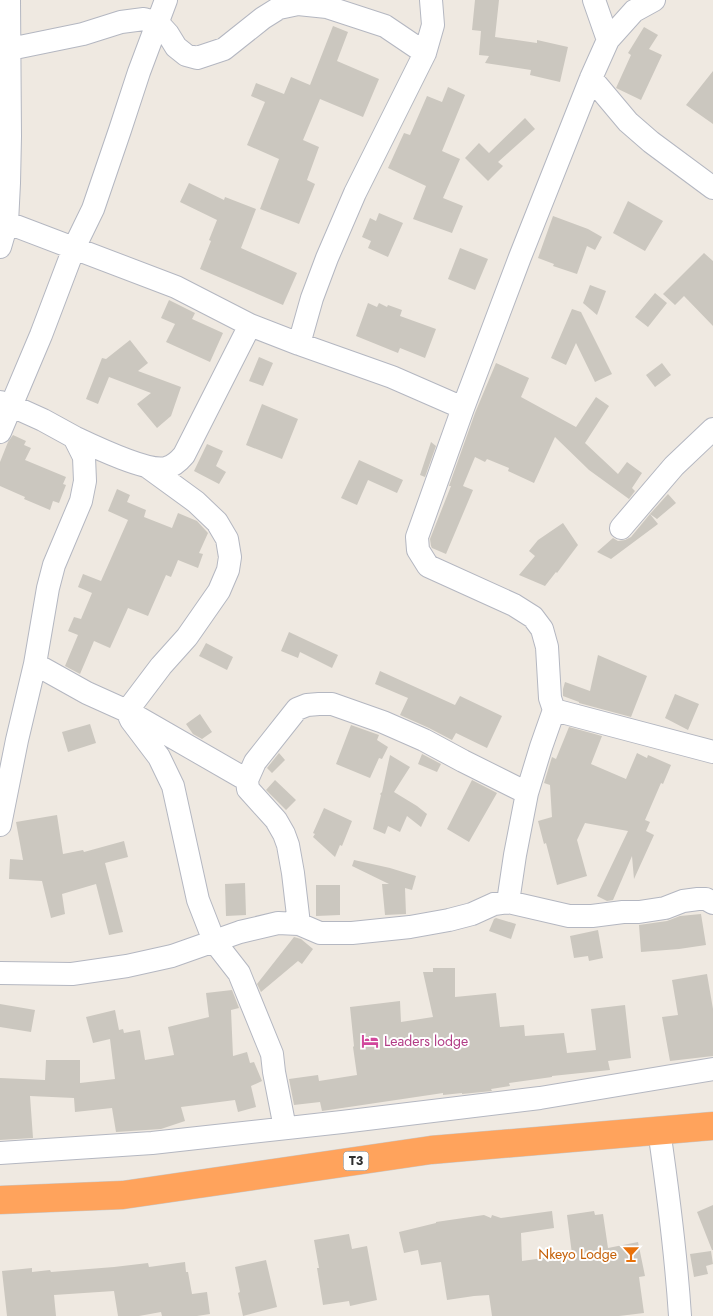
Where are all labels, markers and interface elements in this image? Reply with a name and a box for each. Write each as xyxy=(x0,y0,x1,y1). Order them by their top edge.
hotel icon: Leaders lodge xyxy=(360,1031,380,1051)
place label: Leaders lodge xyxy=(384,1031,468,1051)
road number: T3 xyxy=(344,1152,368,1170)
place label: Nkeyo Lodge xyxy=(538,1244,617,1264)
bar icon: Nkeyo Lodge xyxy=(621,1244,641,1264)

